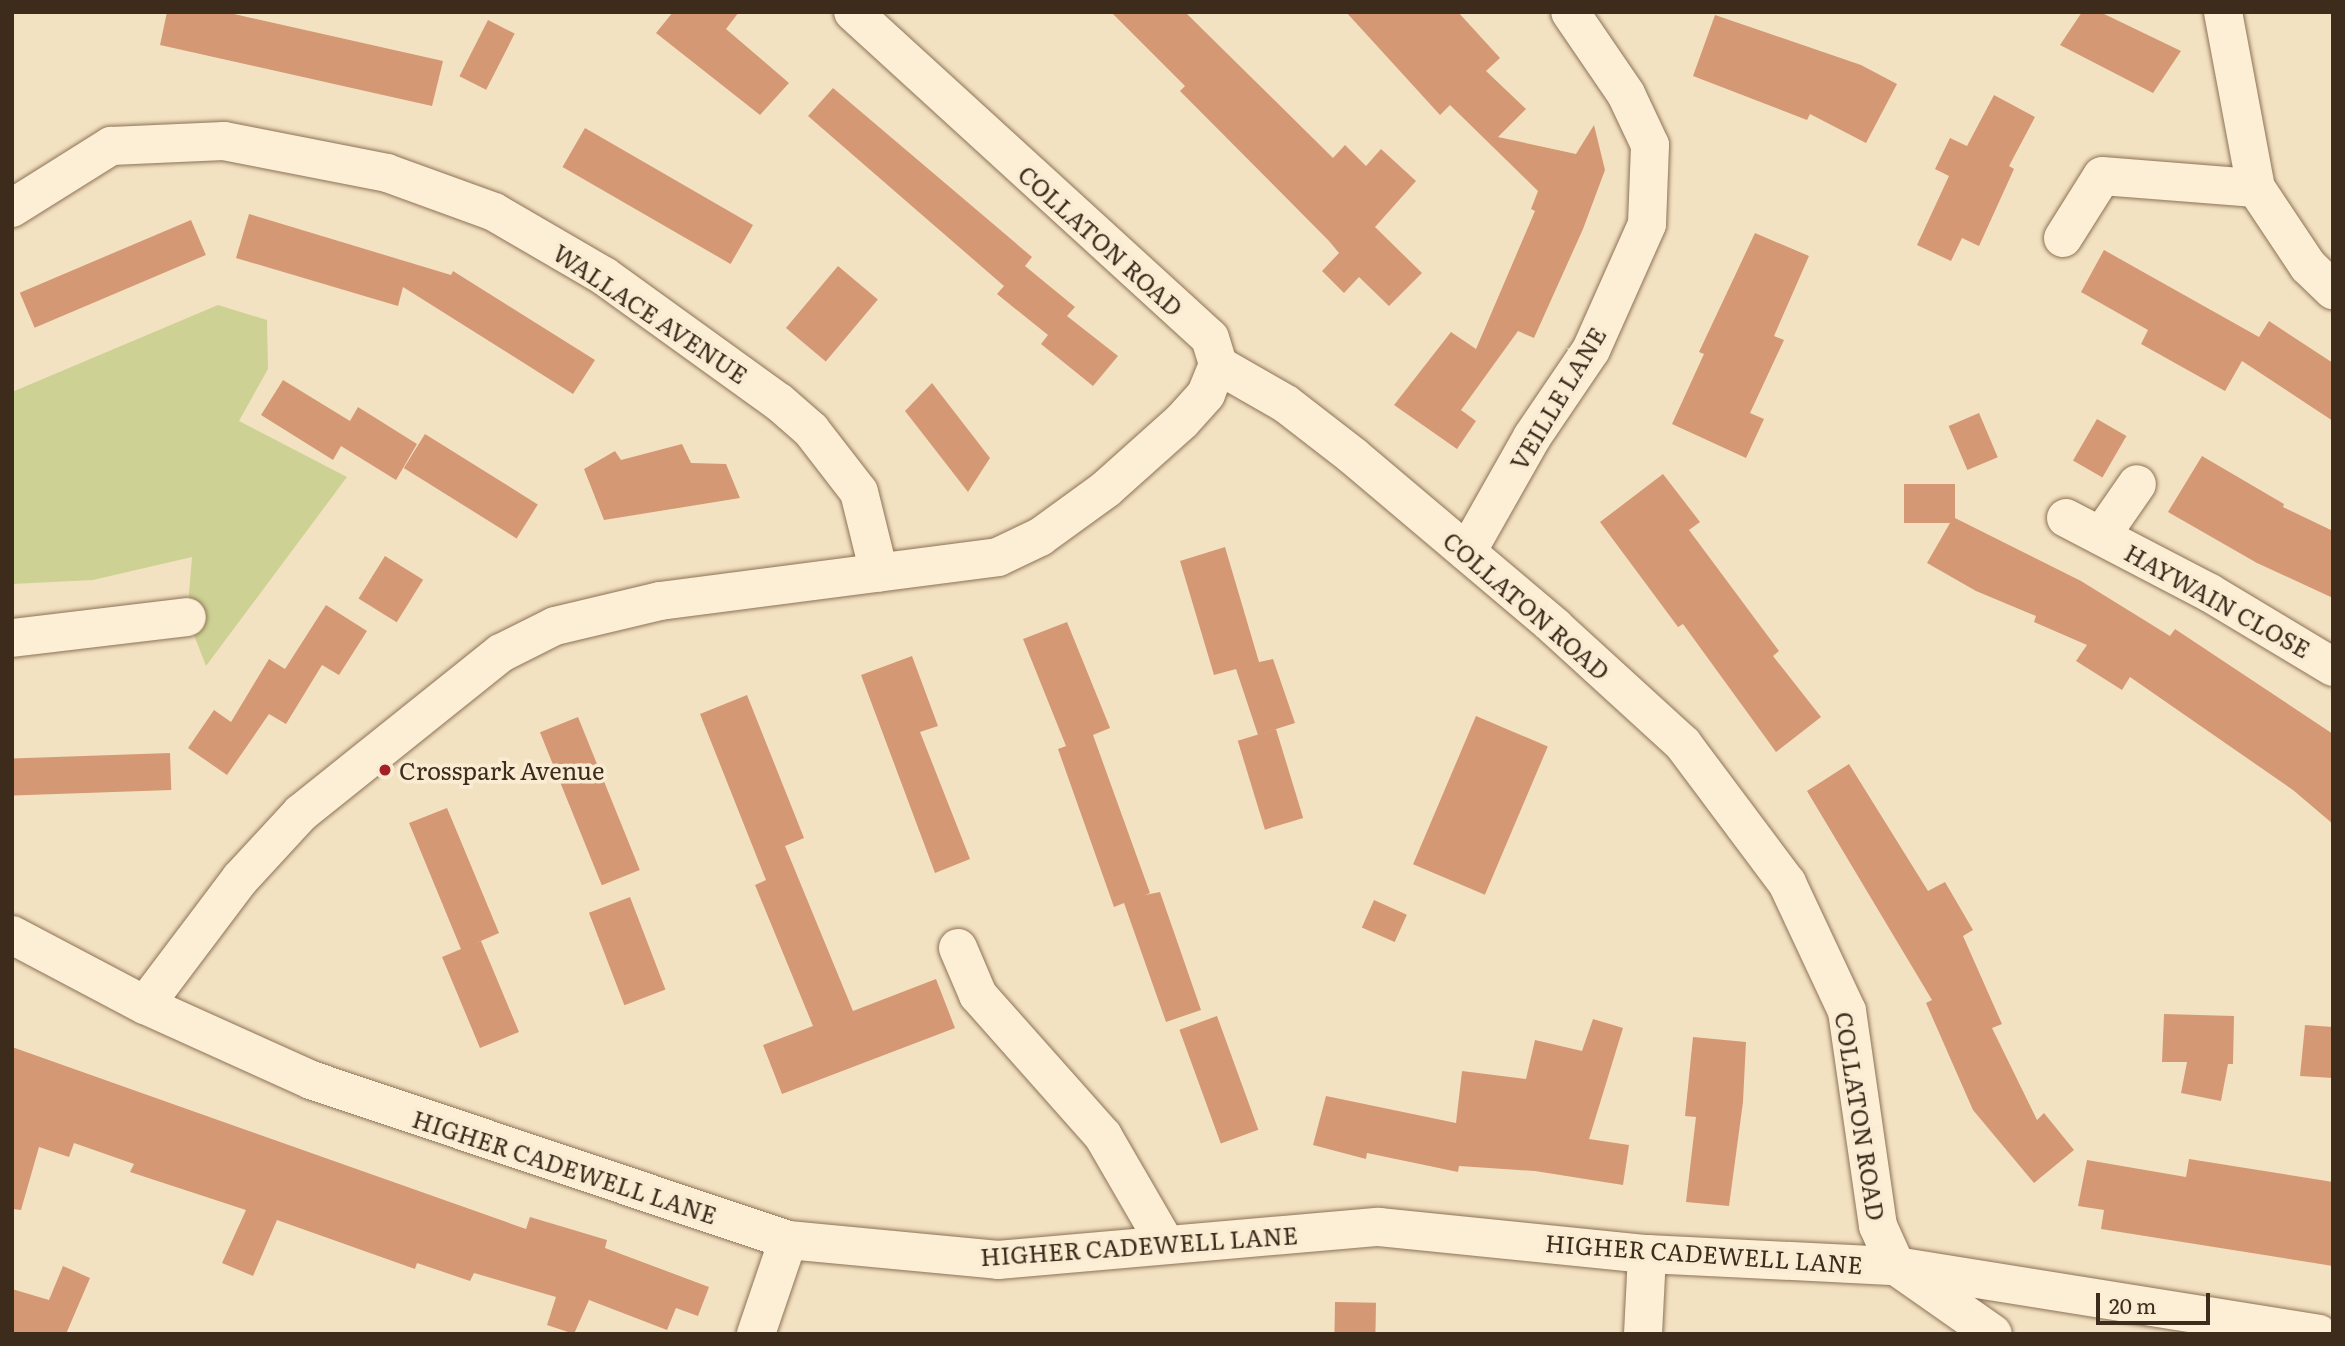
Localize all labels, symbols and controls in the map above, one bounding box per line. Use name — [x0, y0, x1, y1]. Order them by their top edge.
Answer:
street label: COLLATON ROAD — [1013, 159, 1189, 321]
street label: WALLACE AVENUE — [548, 237, 754, 389]
street label: VEILLE LANE — [1503, 321, 1611, 475]
street label: COLLATON ROAD — [1438, 525, 1616, 685]
street label: HAYWAIN CLOSE — [2120, 537, 2316, 663]
place label: Crosspark Avenue — [399, 756, 604, 784]
marker: Crosspark Avenue — [377, 762, 393, 778]
street label: COLLATON ROAD — [1830, 1010, 1892, 1222]
street label: HIGHER CADEWELL LANE — [409, 1103, 721, 1229]
street label: HIGHER CADEWELL LANE — [979, 1220, 1299, 1270]
street label: HIGHER CADEWELL LANE — [1544, 1228, 1864, 1278]
scale bar — [2100, 1280, 2214, 1324]
text: 20 m — [2109, 1289, 2156, 1320]

